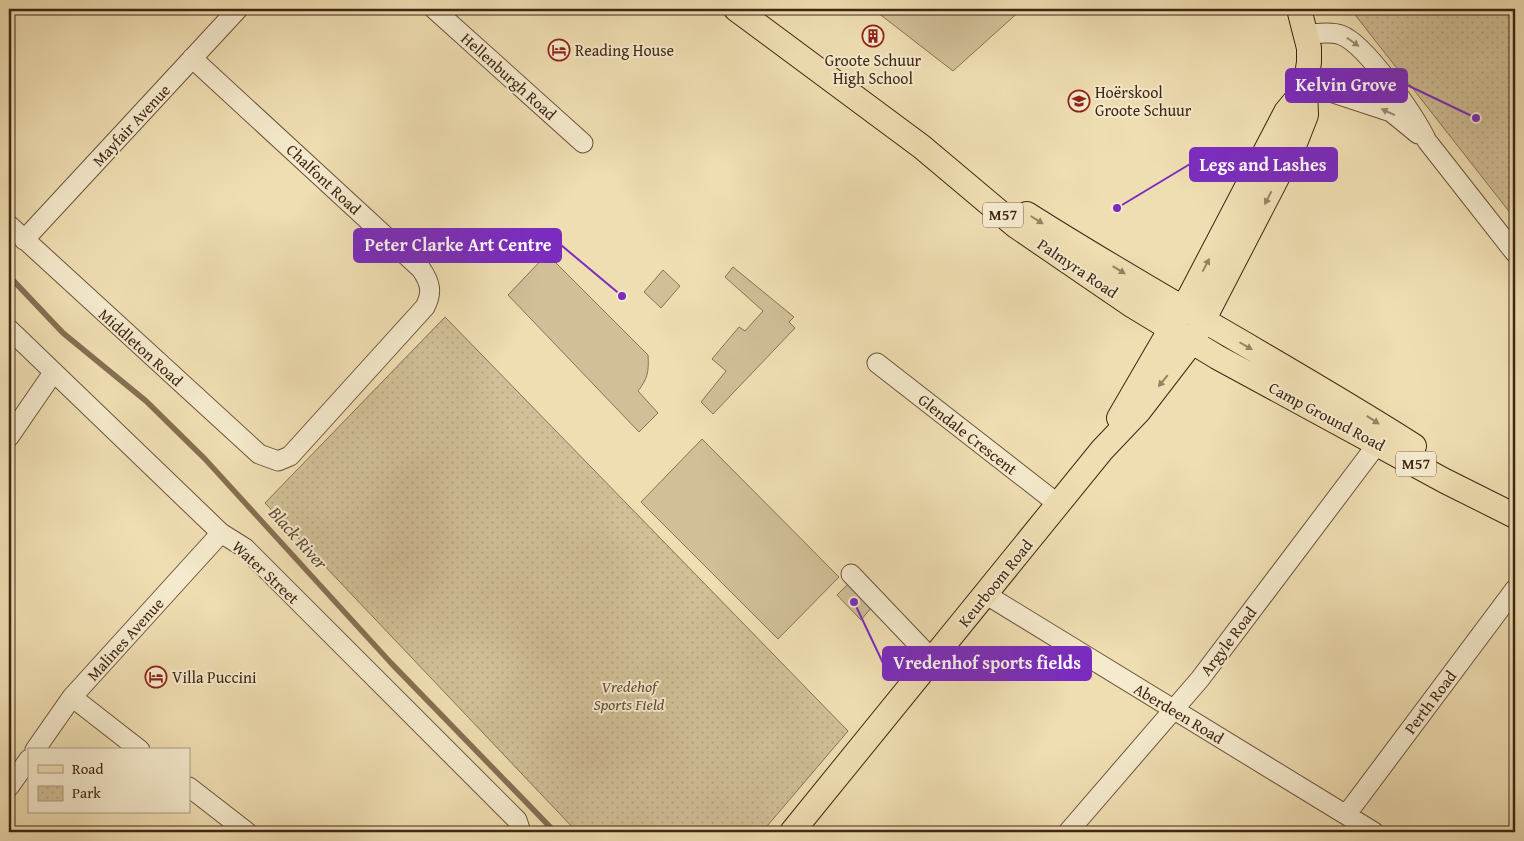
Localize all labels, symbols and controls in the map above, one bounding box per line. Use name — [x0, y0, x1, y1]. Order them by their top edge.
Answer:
building icon: Groote Schuur High School — [861, 24, 885, 48]
street label: Hellenburgh Road — [456, 27, 562, 126]
one-way arrow — [1346, 37, 1359, 47]
hotel icon: Reading House — [547, 38, 571, 62]
place label: Reading House — [575, 38, 674, 62]
place label: Groote Schuur High School — [825, 48, 922, 90]
callout: Kelvin Grove — [1286, 69, 1407, 102]
text: Kelvin Grove — [1296, 71, 1397, 98]
street label: Mayfair Avenue — [86, 78, 176, 172]
place label: Hoërskool Groote Schuur — [1095, 80, 1192, 122]
school or university icon: Hoërskool Groote Schuur — [1067, 89, 1091, 113]
one-way arrow — [1381, 108, 1395, 116]
street label: Chalfont Road — [281, 138, 367, 220]
callout: Legs and Lashes — [1190, 148, 1337, 181]
text: Legs and Lashes — [1199, 151, 1327, 178]
one-way arrow — [1264, 191, 1272, 206]
road number: M57 — [983, 202, 1023, 228]
one-way arrow — [1030, 216, 1044, 225]
callout: Peter Clarke Art Centre — [354, 229, 561, 262]
text: Peter Clarke Art Centre — [365, 231, 552, 258]
street label: Palmyra Road — [1033, 232, 1124, 304]
one-way arrow — [1202, 258, 1210, 272]
one-way arrow — [1112, 266, 1125, 275]
street label: Middleton Road — [93, 302, 189, 392]
one-way arrow — [1239, 342, 1254, 350]
one-way arrow — [1158, 374, 1169, 387]
street label: Camp Ground Road — [1265, 375, 1390, 457]
street label: Glendale Crescent — [913, 388, 1023, 481]
one-way arrow — [1366, 415, 1379, 424]
road number: M57 — [1396, 452, 1436, 476]
water label: Black River — [262, 499, 335, 576]
street label: Water Street — [227, 534, 305, 610]
street label: Keurboom Road — [952, 534, 1038, 632]
street label: Malines Avenue — [81, 592, 169, 686]
street label: Argyle Road — [1194, 601, 1262, 681]
callout: Vredenhof sports fields — [883, 647, 1091, 680]
text: Vredenhof sports fields — [893, 649, 1081, 676]
hotel icon: Villa Puccini — [144, 665, 168, 689]
place label: Villa Puccini — [172, 665, 257, 689]
street label: Perth Road — [1398, 665, 1462, 739]
park label: Vredehof Sports Field — [593, 674, 665, 716]
street label: Aberdeen Road — [1129, 677, 1229, 750]
legend — [28, 748, 190, 814]
text: Road — [72, 758, 103, 779]
text: Park — [72, 782, 101, 803]

